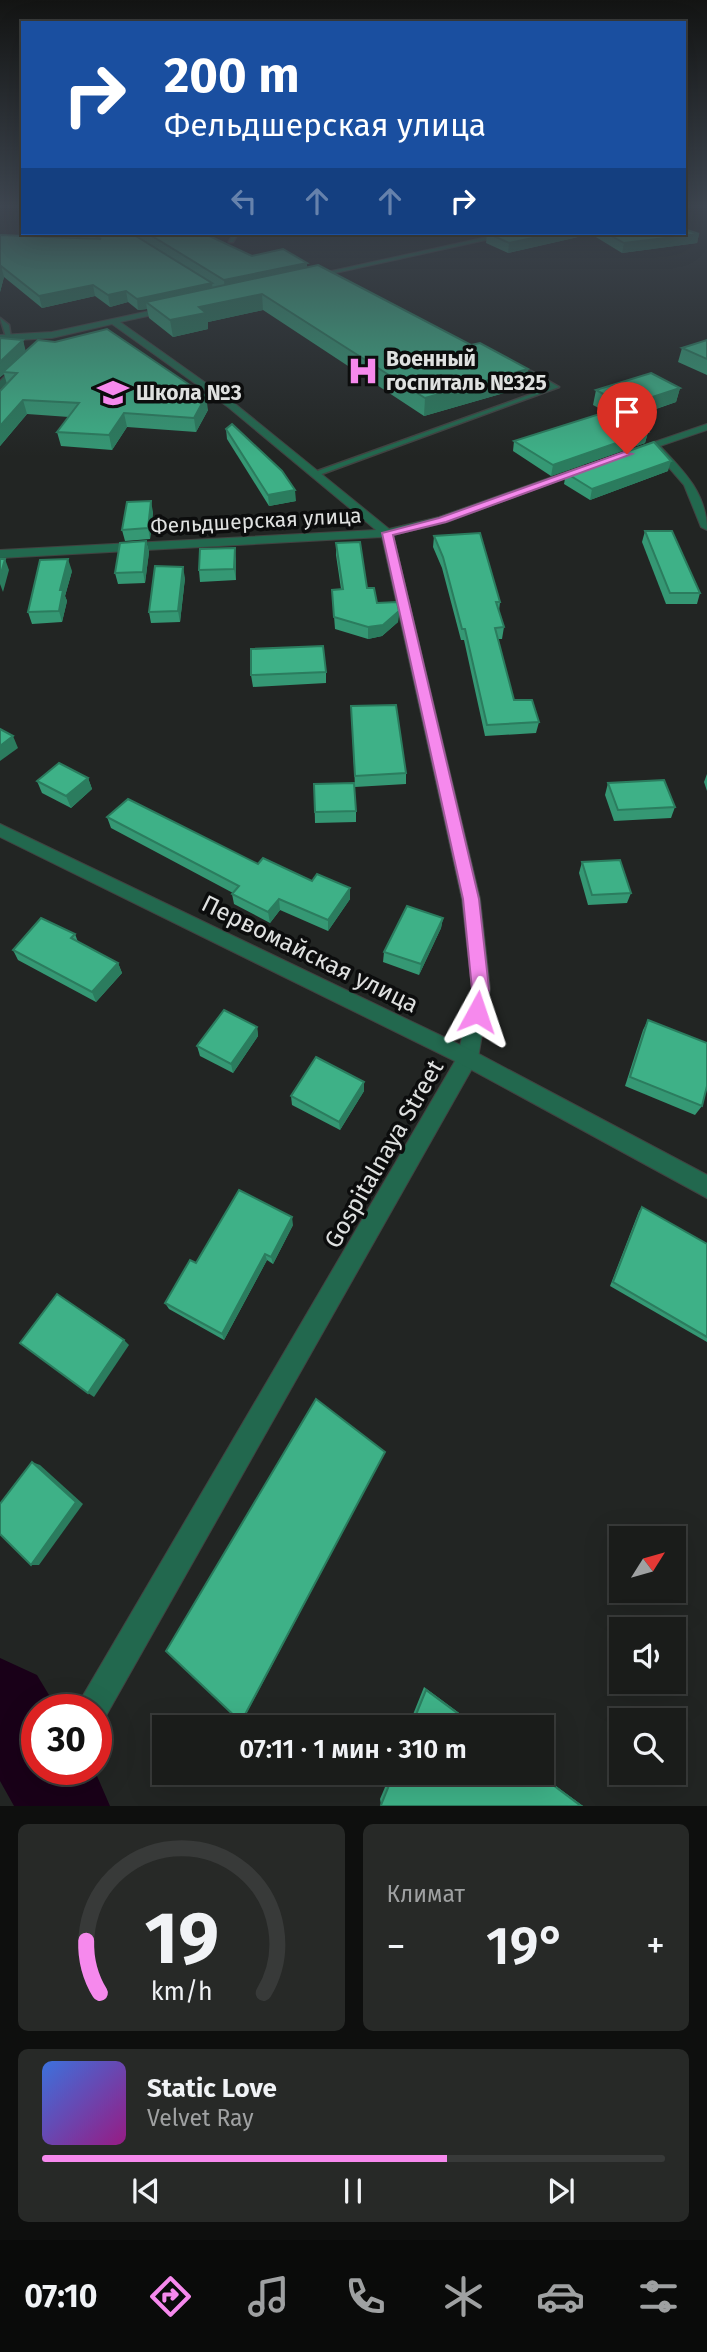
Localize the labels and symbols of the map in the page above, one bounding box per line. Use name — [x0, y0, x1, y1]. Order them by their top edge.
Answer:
place label: Военный госпиталь №325 — [386, 346, 547, 396]
hospital icon: Военный госпиталь №325 — [346, 354, 380, 388]
school or university icon: Школа №3 — [96, 376, 130, 410]
place label: Школа №3 — [136, 380, 242, 406]
pin — [597, 382, 657, 454]
street label: Фельдшерская улица — [150, 502, 362, 540]
street label: Первомайская улица — [197, 889, 423, 1019]
position arrow — [440, 975, 514, 1049]
street label: Gospitalnaya Street — [319, 1055, 449, 1253]
north arrow — [609, 1526, 686, 1603]
speed limit sign: 30 — [21, 1694, 112, 1785]

